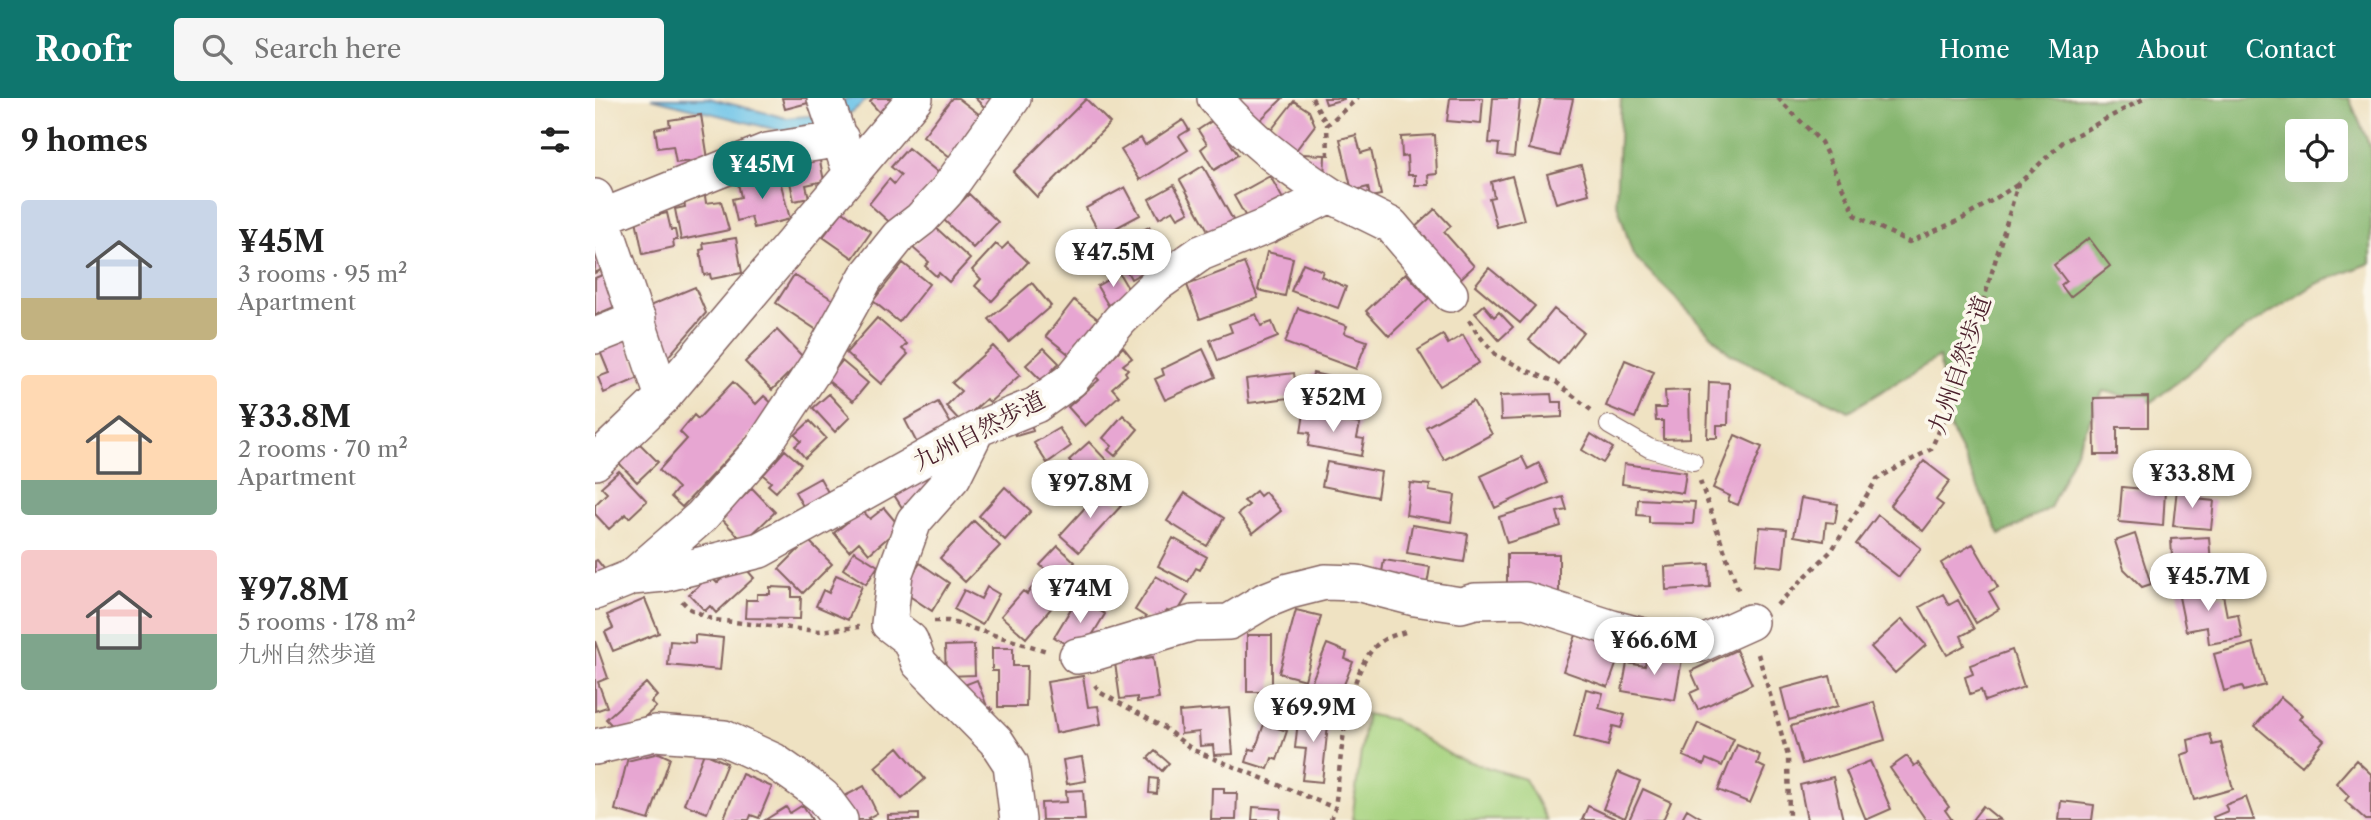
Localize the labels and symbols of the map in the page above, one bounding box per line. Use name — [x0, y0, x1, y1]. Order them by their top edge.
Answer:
pin: ¥45M — [721, 141, 803, 201]
pin: ¥47.5M — [1056, 230, 1170, 289]
street label: 九州自然歩道 — [1922, 292, 1997, 438]
pin: ¥52M — [1292, 374, 1374, 434]
street label: 九州自然歩道 — [908, 385, 1050, 476]
pin: ¥33.8M — [2135, 450, 2249, 510]
pin: ¥97.8M — [1033, 460, 1147, 520]
pin: ¥45.7M — [2151, 554, 2265, 613]
pin: ¥74M — [1039, 566, 1121, 625]
pin: ¥66.6M — [1597, 618, 1711, 677]
pin: ¥69.9M — [1256, 684, 1370, 744]

